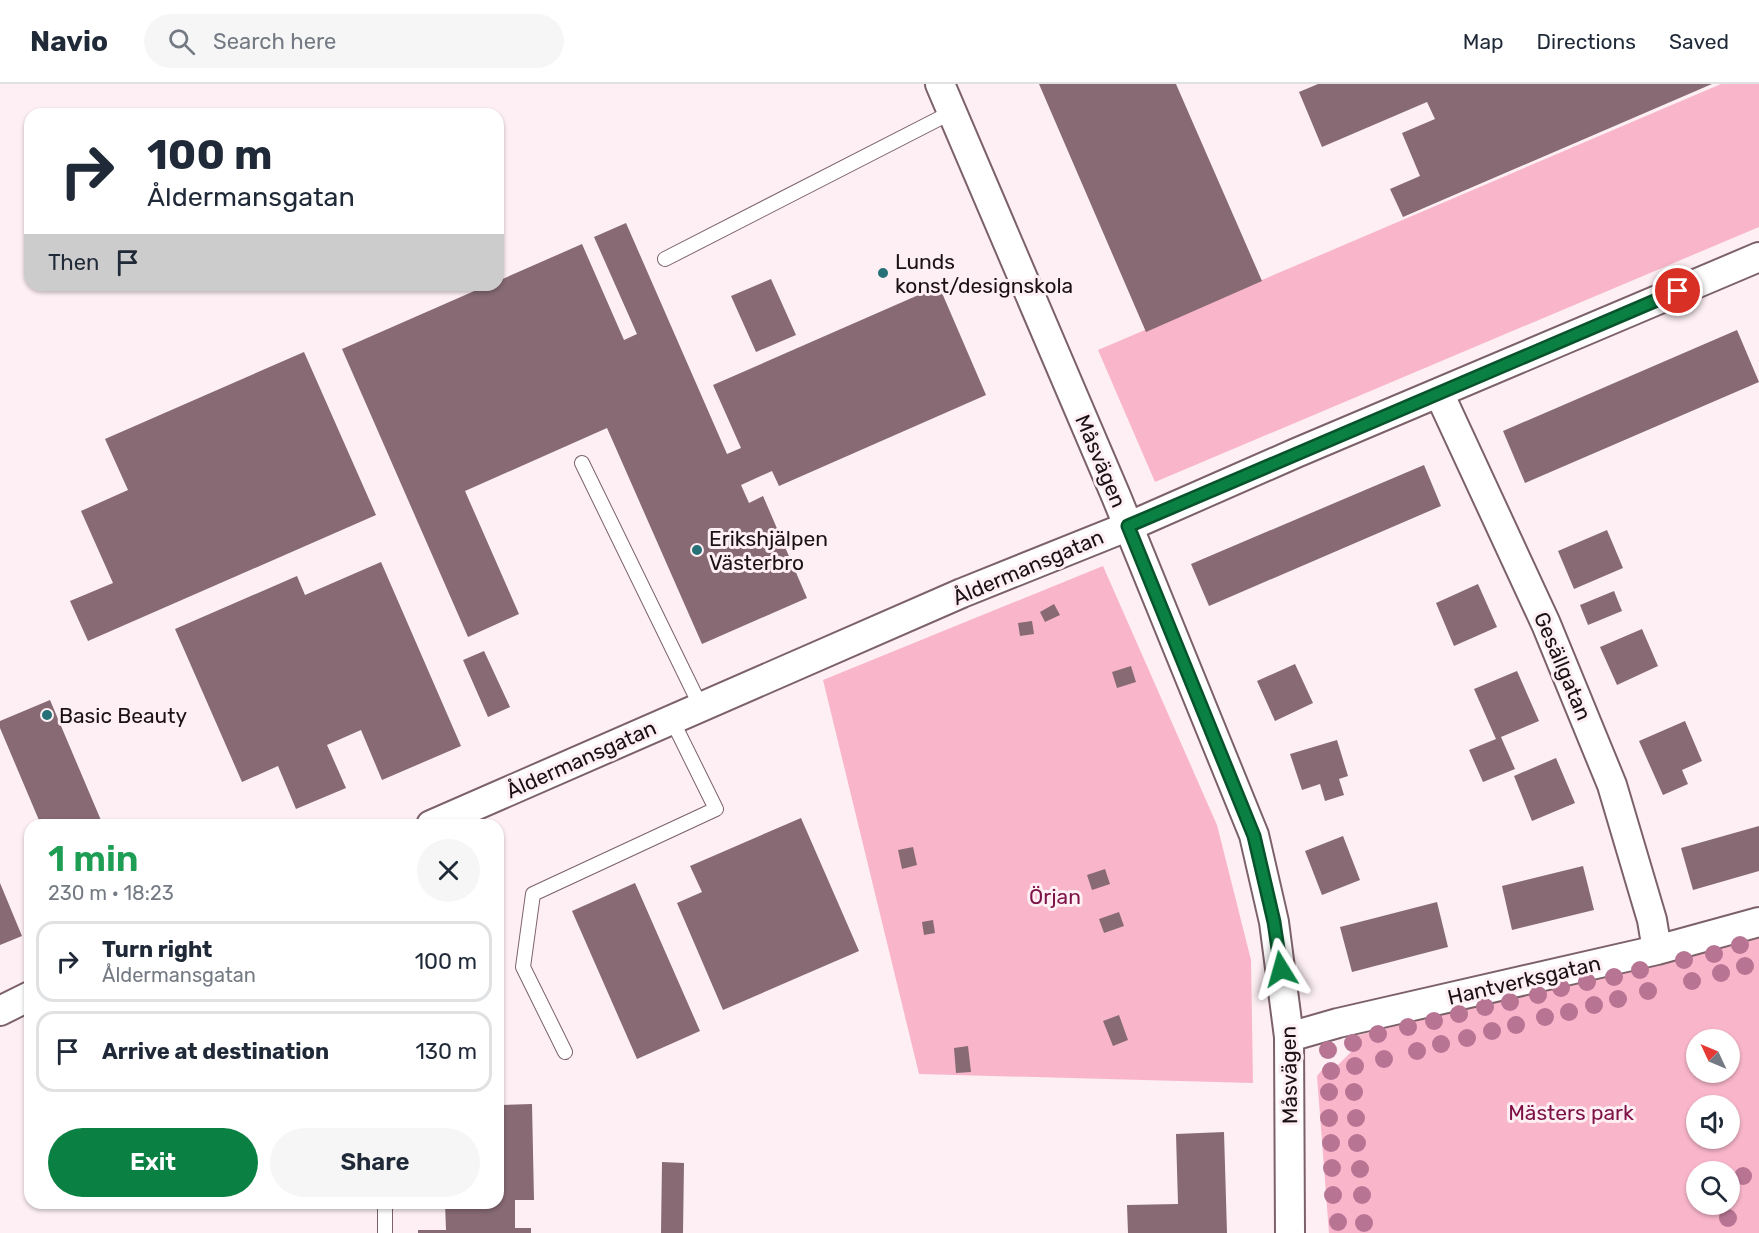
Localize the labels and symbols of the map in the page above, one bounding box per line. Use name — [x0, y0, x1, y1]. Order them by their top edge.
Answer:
place label: Lunds konst/designskola — [895, 249, 1073, 298]
pin — [1652, 265, 1703, 316]
marker: Lunds konst/designskola — [876, 266, 890, 280]
street label: Måsvägen — [1070, 411, 1132, 511]
street label: Åldermansgatan — [949, 524, 1107, 610]
place label: Erikshjälpen Västerbro — [709, 526, 828, 575]
marker: Erikshjälpen Västerbro — [690, 543, 704, 557]
street label: Gesällgatan — [1529, 608, 1597, 724]
place label: Basic Beauty — [59, 703, 187, 728]
marker: Basic Beauty — [40, 708, 54, 722]
street label: Åldermansgatan — [502, 715, 660, 803]
park label: Örjan — [1029, 884, 1081, 909]
position arrow — [1249, 937, 1313, 1001]
street label: Hantverksgatan — [1445, 950, 1603, 1010]
street label: Måsvägen — [1276, 1026, 1302, 1124]
north arrow — [1686, 1029, 1740, 1083]
park label: Mästers park — [1508, 1100, 1634, 1125]

